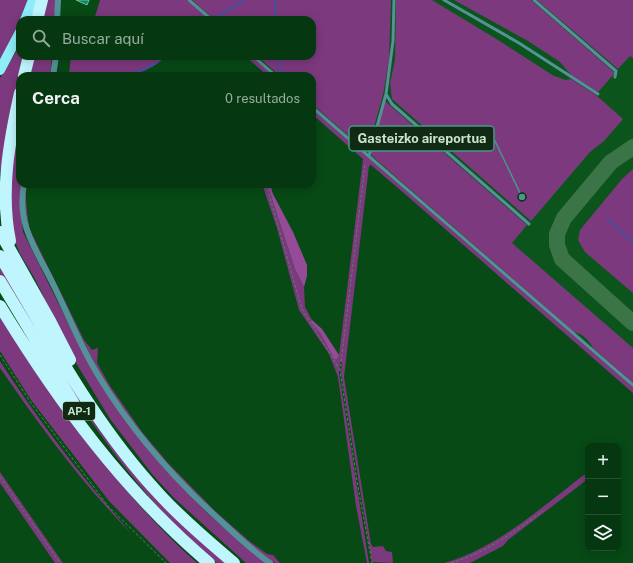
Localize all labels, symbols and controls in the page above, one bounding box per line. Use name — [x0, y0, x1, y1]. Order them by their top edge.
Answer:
search box — [16, 16, 316, 60]
icon: search — [30, 27, 52, 49]
text: Buscar aquí — [62, 30, 144, 47]
text: Cerca — [32, 88, 80, 108]
text: 0 resultados — [225, 91, 300, 106]
callout: Gasteizko aireportua — [349, 126, 494, 151]
text: Gasteizko aireportua — [358, 131, 486, 146]
road number: AP-1 — [63, 402, 95, 420]
map controls — [585, 443, 621, 551]
button: + — [585, 443, 621, 479]
button: − — [585, 479, 621, 515]
button: layers — [585, 515, 621, 551]

